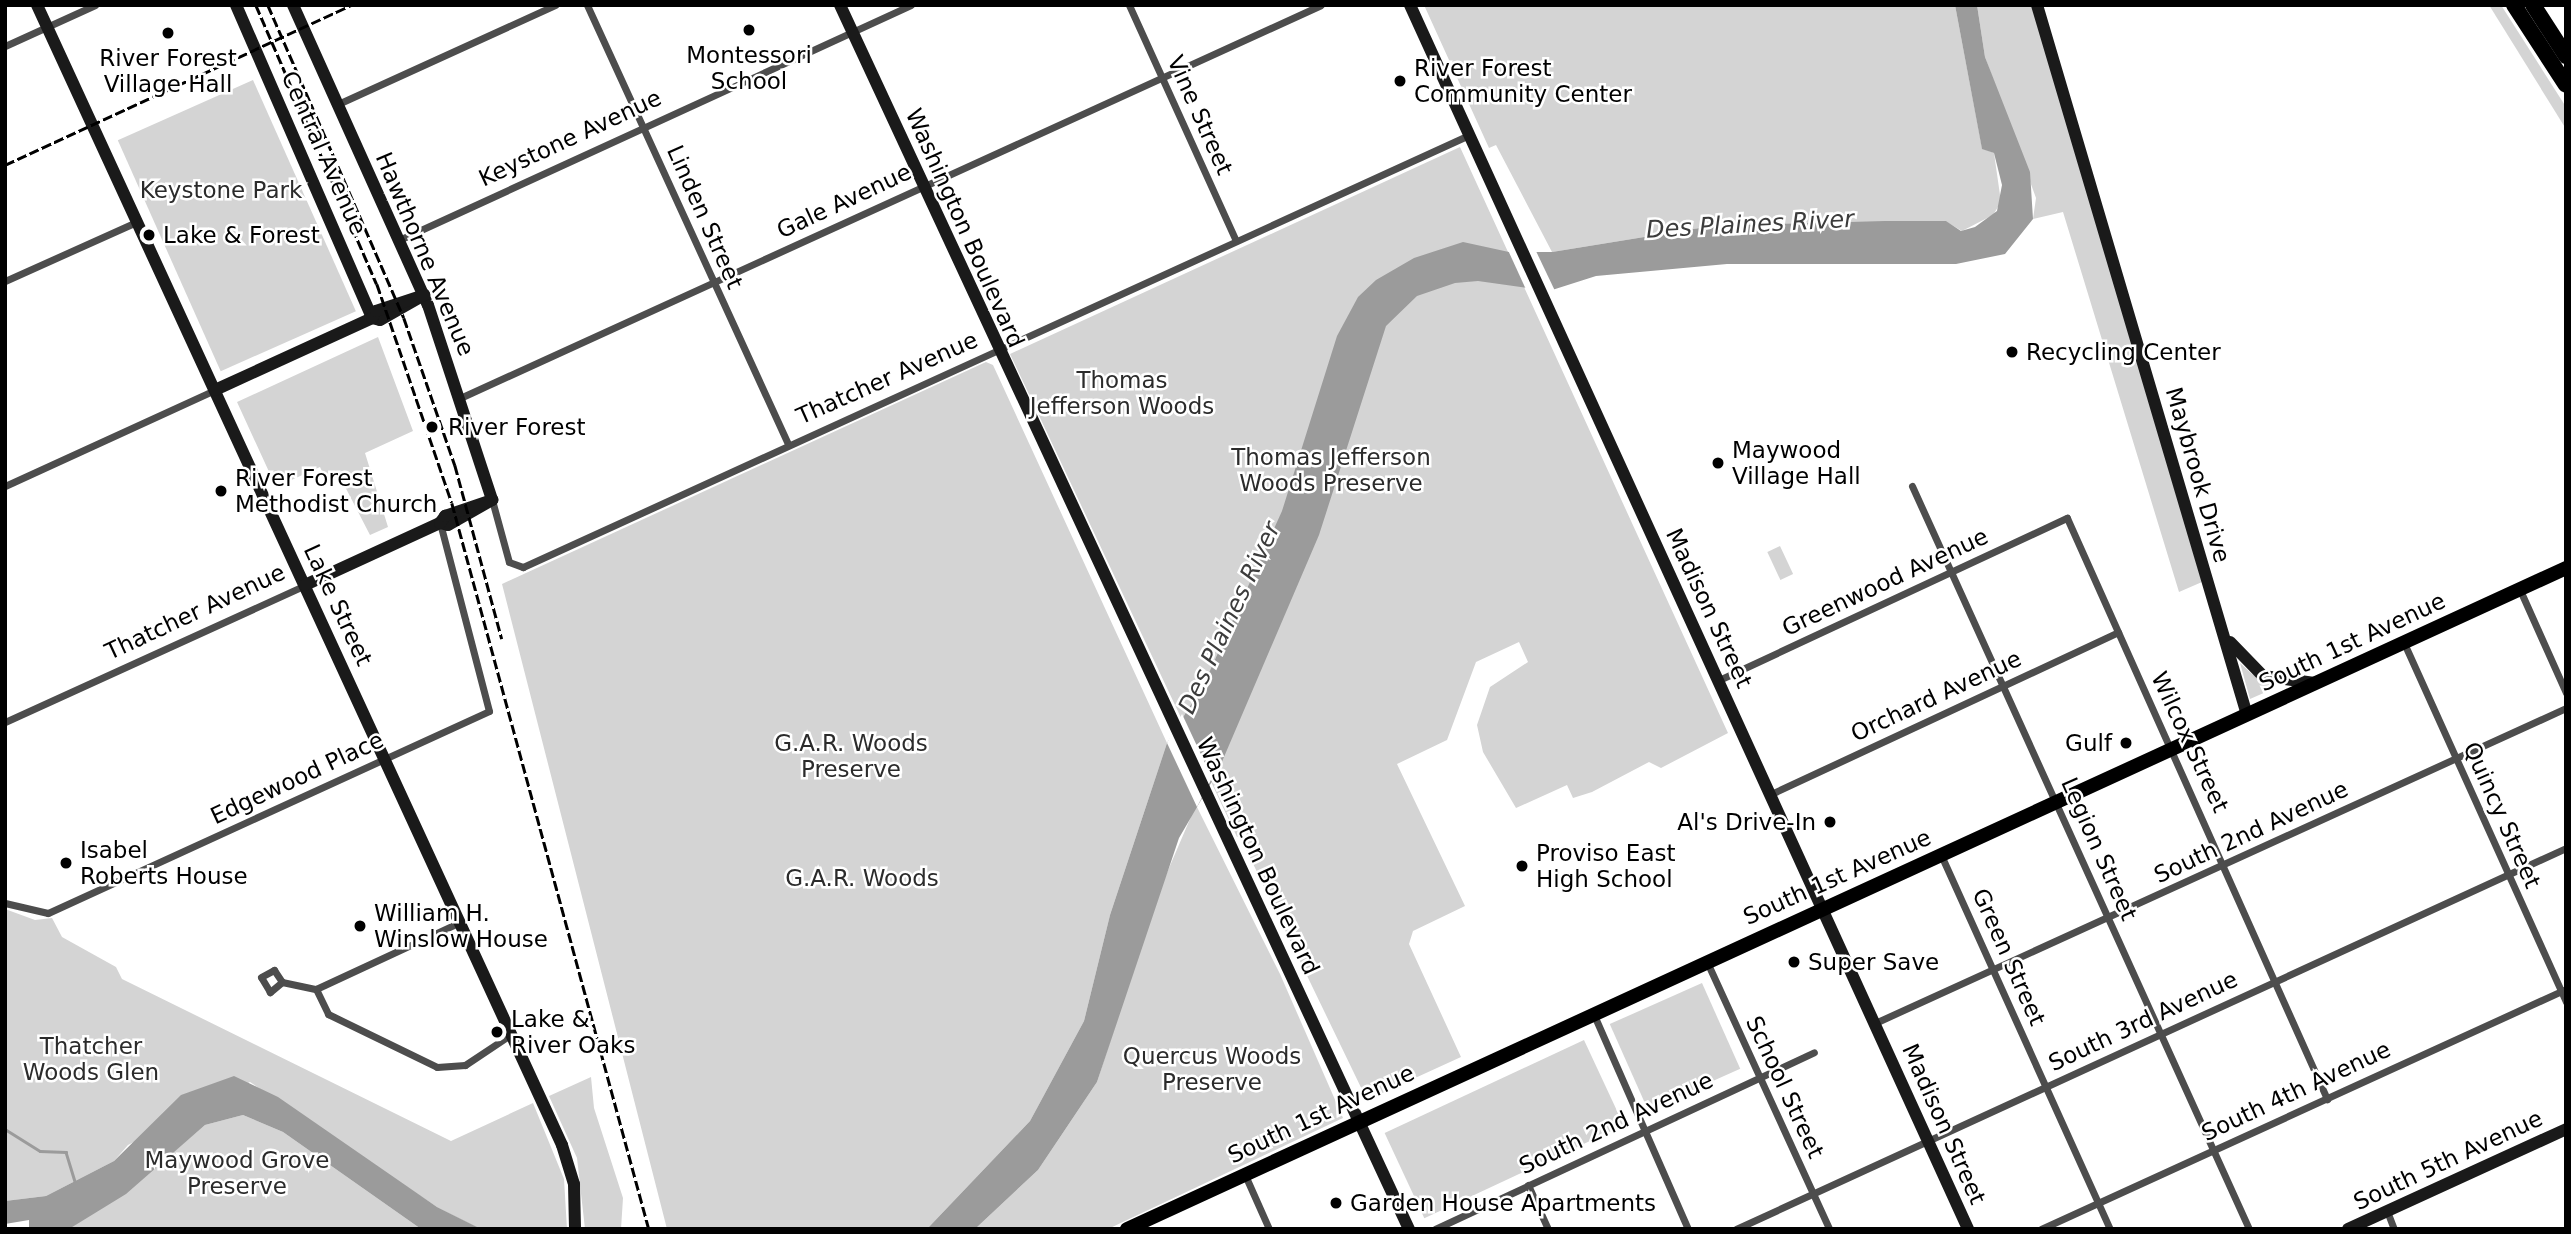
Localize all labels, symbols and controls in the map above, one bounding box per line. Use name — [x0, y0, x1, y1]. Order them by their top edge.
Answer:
marker: Montessori School — [741, 22, 757, 38]
marker: River Forest Village Hall — [160, 25, 176, 41]
place label: Montessori School — [686, 41, 812, 95]
place label: River Forest Village Hall — [99, 44, 237, 98]
street label: Vine Street — [1161, 51, 1239, 179]
place label: River Forest Community Center — [1414, 54, 1632, 108]
street label: Central Avenue — [275, 67, 373, 239]
marker: River Forest Community Center — [1392, 73, 1408, 89]
street label: Keystone Avenue — [474, 84, 666, 192]
street label: Washington Boulevard — [900, 104, 1030, 352]
street label: Linden Street — [661, 141, 749, 293]
street label: Hawthorne Avenue — [370, 148, 480, 360]
street label: Gale Avenue — [772, 158, 916, 244]
park label: Keystone Park — [140, 176, 302, 204]
water label: Des Plaines River — [1645, 205, 1855, 245]
place label: Lake & Forest — [163, 221, 320, 249]
marker: Lake & Forest — [141, 227, 157, 243]
street label: Thatcher Avenue — [792, 326, 982, 430]
place label: Recycling Center — [2026, 338, 2221, 366]
marker: Recycling Center — [2004, 344, 2020, 360]
park label: Thomas Jefferson Woods — [1030, 366, 1214, 420]
street label: Maybrook Drive — [2160, 384, 2236, 566]
place label: River Forest — [448, 413, 585, 441]
marker: River Forest — [422, 417, 442, 437]
place label: Maywood Village Hall — [1732, 436, 1861, 490]
park label: Thomas Jefferson Woods Preserve — [1231, 443, 1431, 497]
marker: Maywood Village Hall — [1710, 455, 1726, 471]
place label: River Forest Methodist Church — [235, 464, 437, 518]
marker: River Forest Methodist Church — [213, 483, 229, 499]
water label: Des Plaines River — [1173, 518, 1287, 718]
street label: Greenwood Avenue — [1778, 522, 1992, 642]
street label: Madison Street — [1660, 524, 1758, 692]
street label: Lake Street — [298, 540, 378, 670]
street label: Thatcher Avenue — [101, 558, 289, 666]
street label: South 1st Avenue — [2254, 587, 2450, 697]
street label: Orchard Avenue — [1846, 644, 2026, 748]
street label: Wilcox Street — [2145, 667, 2235, 817]
street label: Edgewood Place — [206, 726, 388, 830]
park label: G.A.R. Woods Preserve — [774, 729, 928, 783]
place label: Gulf — [2065, 729, 2112, 757]
street label: Washington Boulevard — [1191, 733, 1325, 979]
marker: Gulf — [2118, 735, 2134, 751]
street label: Quincy Street — [2457, 738, 2547, 892]
street label: Legion Street — [2055, 773, 2143, 925]
street label: South 2nd Avenue — [2150, 775, 2352, 889]
place label: Al's Drive-In — [1677, 808, 1816, 836]
marker: Al's Drive-In — [1822, 814, 1838, 830]
street label: South 1st Avenue — [1739, 823, 1935, 931]
place label: Isabel Roberts House — [80, 836, 248, 890]
place label: Proviso East High School — [1536, 839, 1675, 893]
marker: Isabel Roberts House — [58, 855, 74, 871]
marker: Proviso East High School — [1514, 858, 1530, 874]
park label: G.A.R. Woods — [785, 864, 939, 892]
street label: Green Street — [1967, 884, 2051, 1030]
place label: William H. Winslow House — [374, 899, 548, 953]
marker: William H. Winslow House — [352, 918, 368, 934]
place label: Super Save — [1808, 948, 1939, 976]
marker: Super Save — [1786, 954, 1802, 970]
street label: South 3rd Avenue — [2044, 965, 2242, 1077]
place label: Lake & River Oaks — [511, 1005, 635, 1059]
street label: School Street — [1740, 1012, 1830, 1162]
marker: Lake & River Oaks — [489, 1024, 505, 1040]
park label: Thatcher Woods Glen — [23, 1032, 159, 1086]
street label: South 4th Avenue — [2197, 1035, 2395, 1147]
street label: Madison Street — [1896, 1039, 1992, 1209]
park label: Quercus Woods Preserve — [1123, 1042, 1301, 1096]
street label: South 1st Avenue — [1223, 1059, 1419, 1169]
street label: South 2nd Avenue — [1515, 1066, 1717, 1180]
street label: South 5th Avenue — [2349, 1104, 2547, 1216]
park label: Maywood Grove Preserve — [144, 1146, 330, 1200]
place label: Garden House Apartments — [1350, 1189, 1656, 1217]
marker: Garden House Apartments — [1328, 1195, 1344, 1211]

